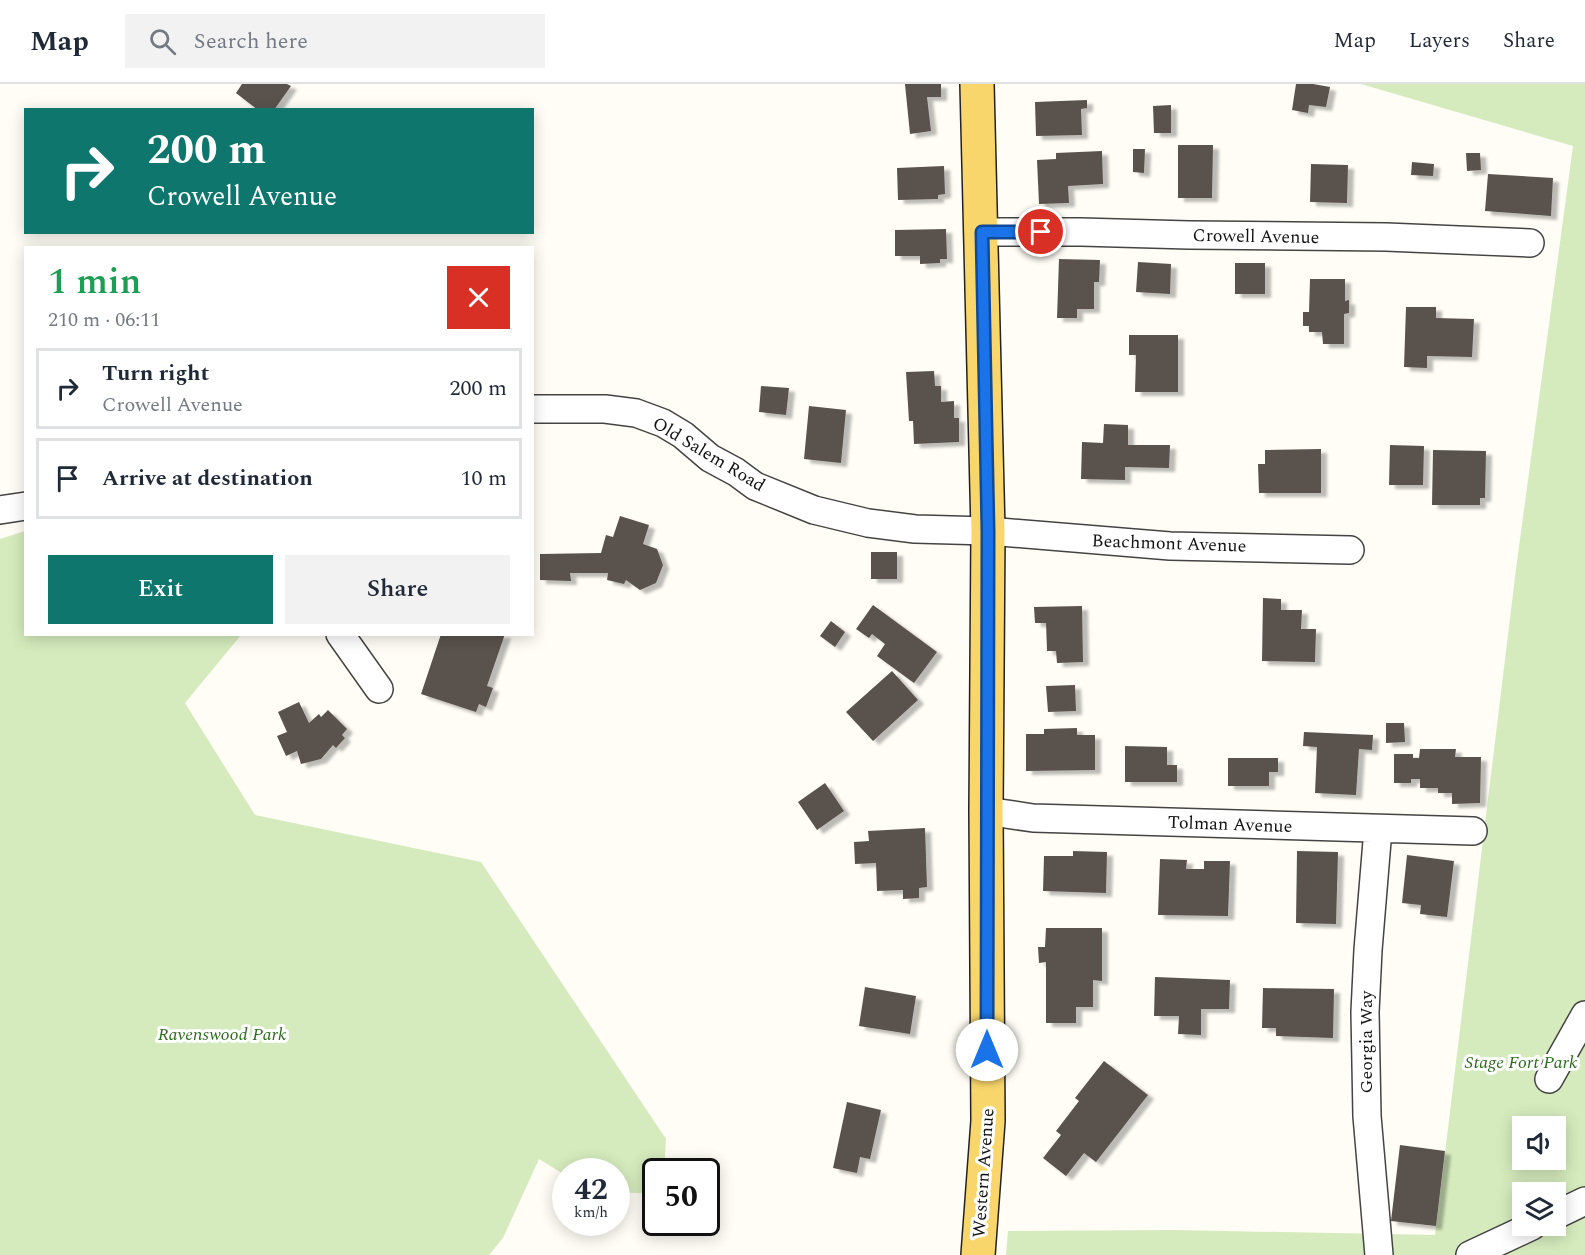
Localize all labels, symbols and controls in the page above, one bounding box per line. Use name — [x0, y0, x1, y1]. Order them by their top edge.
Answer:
search box — [125, 14, 545, 68]
text: Map — [30, 20, 89, 63]
icon: search — [146, 25, 179, 58]
text: Search here — [194, 25, 308, 58]
text: Map — [1334, 25, 1376, 57]
text: Layers — [1409, 25, 1470, 57]
text: Share — [1503, 25, 1555, 57]
text: 200 m — [147, 119, 266, 182]
icon: right — [48, 132, 126, 210]
text: Crowell Avenue — [147, 176, 337, 218]
pin — [1015, 206, 1066, 257]
icon: arrive — [1024, 215, 1057, 248]
street label: Crowell Avenue — [1192, 222, 1320, 251]
text: 1 min — [48, 255, 141, 310]
button: close — [447, 266, 510, 329]
text: 210 m · 06:11 — [48, 305, 160, 335]
text: Turn right — [102, 357, 209, 390]
icon: right — [51, 372, 84, 405]
text: 200 m — [450, 372, 507, 405]
text: Crowell Avenue — [102, 390, 243, 420]
street label: Old Salem Road — [647, 410, 770, 499]
icon: arrive — [51, 462, 84, 495]
text: Arrive at destination — [102, 462, 313, 495]
text: 10 m — [461, 462, 507, 495]
street label: Beachmont Avenue — [1091, 527, 1247, 560]
button: Exit — [48, 555, 273, 624]
button: Share — [285, 555, 510, 624]
street label: Tolman Avenue — [1167, 809, 1293, 840]
street label: Georgia Way — [1353, 989, 1380, 1093]
position arrow — [955, 1018, 1019, 1082]
park label: Ravenswood Park — [158, 1021, 287, 1048]
park label: Stage Fort Park — [1465, 1049, 1578, 1076]
street label: Western Avenue — [965, 1107, 1002, 1239]
map controls — [1512, 1116, 1566, 1236]
button: sound — [1512, 1116, 1566, 1170]
speed limit sign: 50 — [642, 1158, 720, 1236]
text: 42 — [574, 1167, 608, 1213]
button: layers — [1512, 1182, 1566, 1236]
text: km/h — [574, 1201, 608, 1224]

